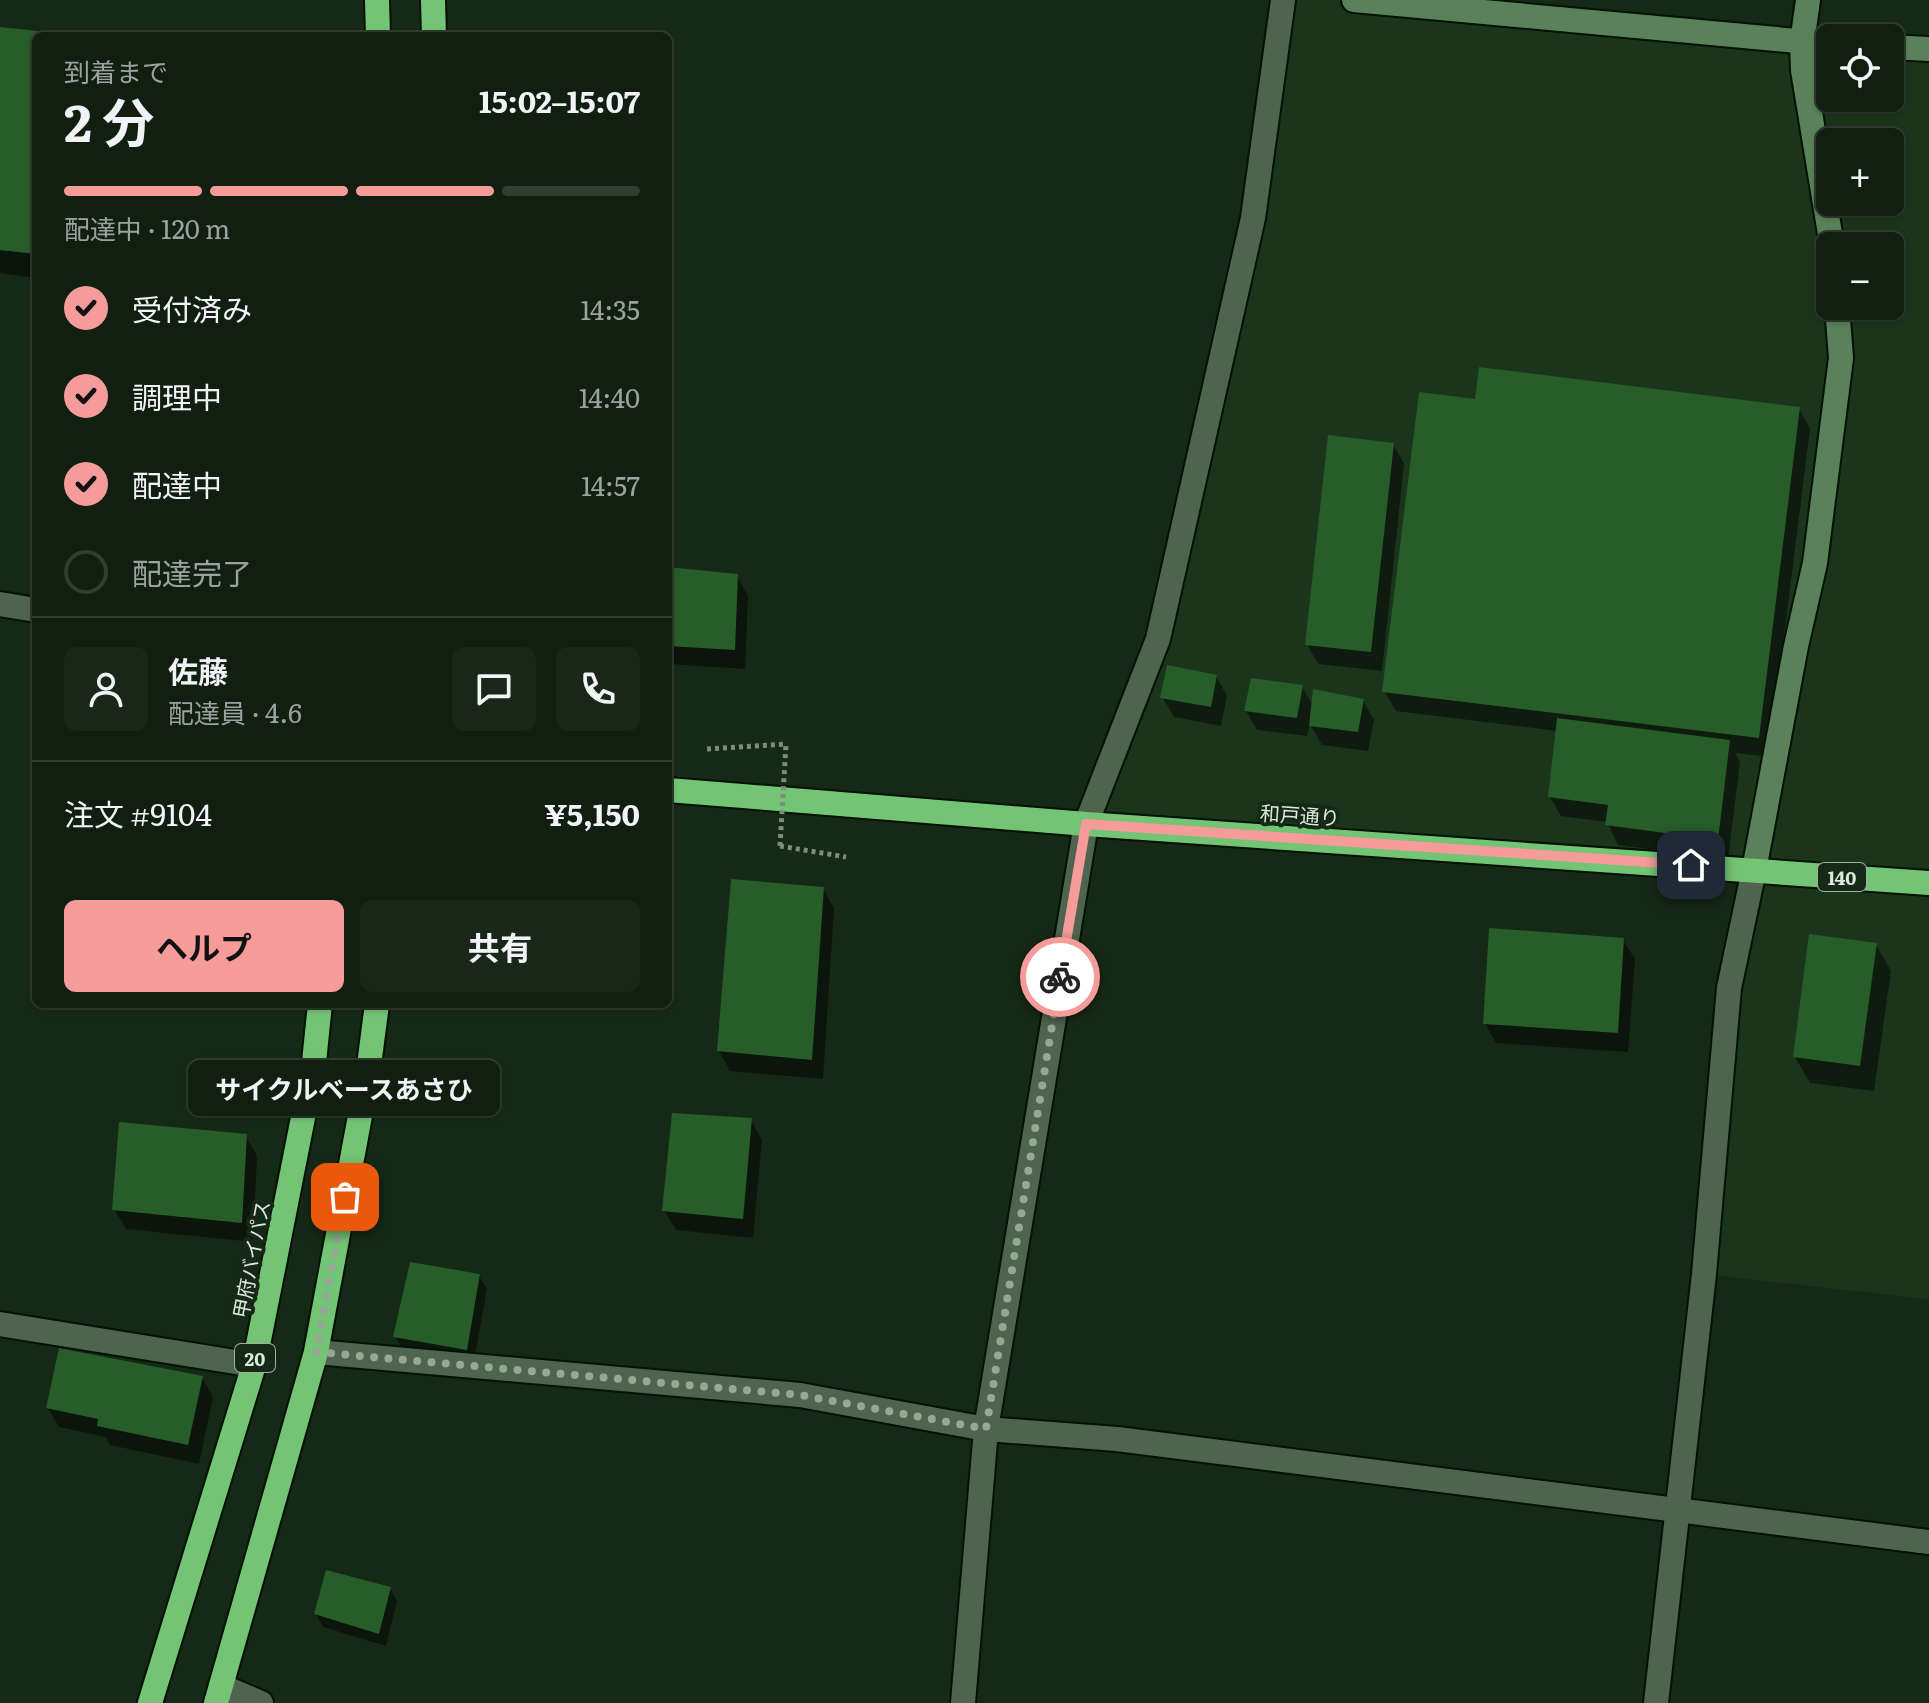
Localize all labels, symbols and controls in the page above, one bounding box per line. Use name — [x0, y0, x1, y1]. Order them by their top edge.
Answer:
map controls — [1816, 24, 1904, 320]
button: locate — [1816, 24, 1904, 112]
text: 到着まで — [64, 51, 168, 90]
text: 15:02–15:07 — [479, 78, 640, 122]
text: 2 分 — [64, 81, 154, 158]
button: + — [1816, 128, 1904, 216]
text: 配達中 · 120 m — [64, 208, 230, 247]
button: − — [1816, 232, 1904, 320]
icon: check — [64, 286, 108, 330]
text: 受付済み — [132, 286, 252, 330]
text: 14:35 — [581, 289, 640, 328]
icon: check — [64, 374, 108, 418]
text: 調理中 — [132, 374, 222, 418]
text: 14:40 — [579, 377, 640, 416]
icon: check — [64, 462, 108, 506]
text: 配達中 — [132, 462, 222, 506]
text: 14:57 — [581, 465, 640, 504]
text: 配達完了 — [132, 550, 252, 594]
button: person — [64, 647, 148, 731]
button: chat — [452, 647, 536, 731]
button: phone — [556, 647, 640, 731]
text: 佐藤 — [168, 648, 228, 692]
text: 配達員 · 4.6 — [168, 692, 302, 731]
text: 注文 #9104 — [64, 791, 212, 835]
text: ¥5,150 — [544, 791, 640, 835]
street label: 和戸通り — [1259, 796, 1341, 832]
pin — [1657, 831, 1725, 899]
icon: home — [1669, 843, 1713, 887]
road number: 140 — [1818, 863, 1866, 891]
button: ヘルプ — [64, 900, 344, 992]
button: 共有 — [360, 900, 640, 992]
courier — [1020, 937, 1100, 1017]
icon: bike — [1038, 955, 1082, 999]
callout: サイクルベースあさひ — [189, 1061, 501, 1117]
text: サイクルベースあさひ — [215, 1068, 473, 1107]
pin — [311, 1163, 379, 1231]
icon: bag — [323, 1175, 367, 1219]
street label: 甲府バイパス — [224, 1197, 276, 1321]
road number: 20 — [235, 1344, 275, 1372]

